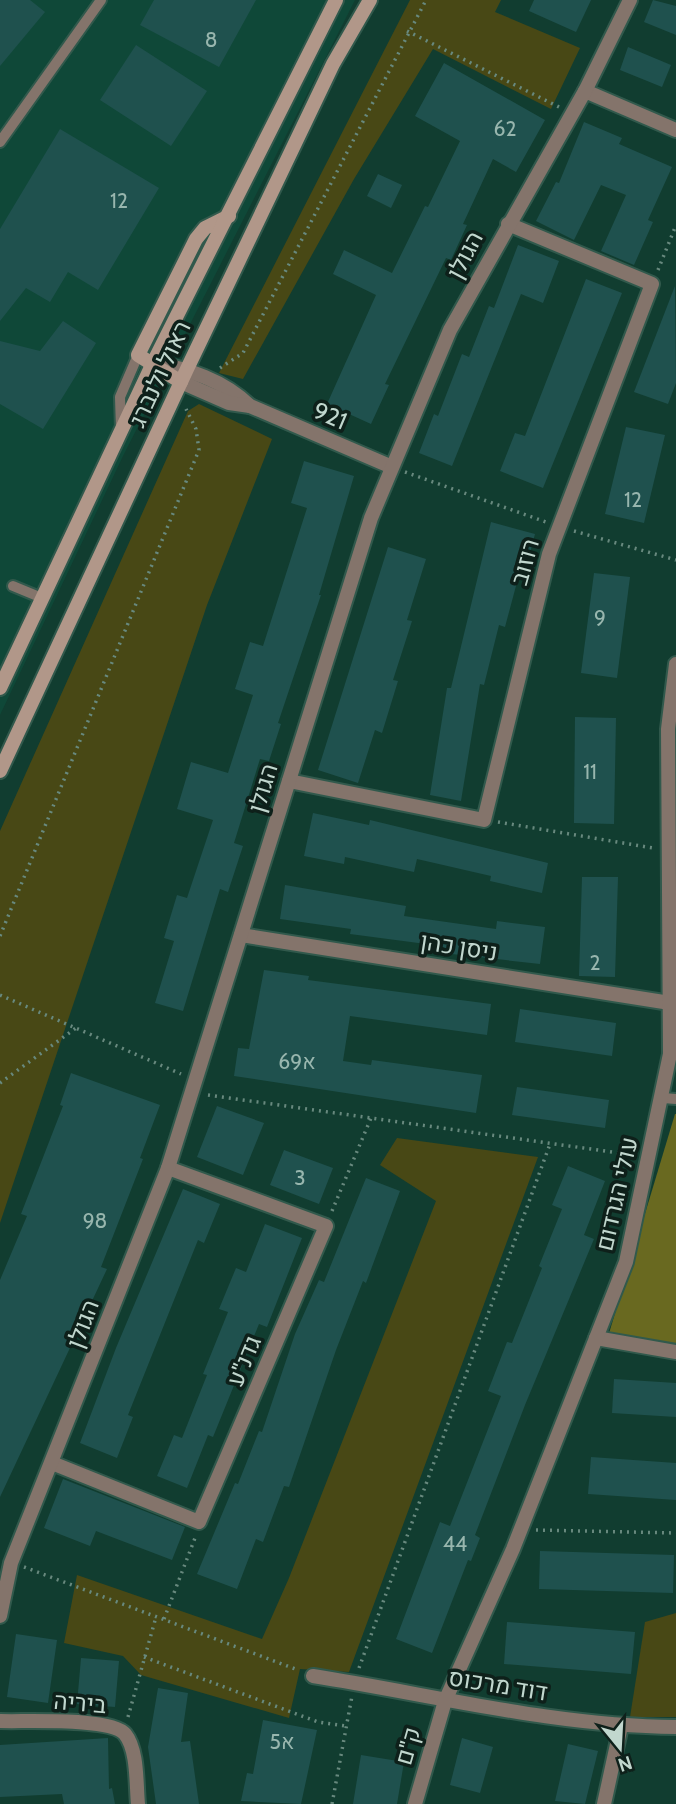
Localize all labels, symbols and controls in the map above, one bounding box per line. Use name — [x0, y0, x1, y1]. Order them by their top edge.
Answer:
house number: 8 — [205, 27, 217, 52]
house number: 62 — [494, 116, 516, 141]
house number: 12 — [110, 188, 128, 213]
street label: הגולן — [440, 226, 489, 284]
street label: ראול ולנברג — [122, 316, 197, 431]
street label: 921 — [309, 396, 352, 436]
house number: 12 — [624, 487, 642, 512]
street label: רוזוב — [504, 535, 545, 588]
house number: 9 — [594, 605, 606, 630]
house number: 11 — [583, 759, 597, 784]
street label: הגולן — [241, 760, 284, 816]
street label: ניסן כהן — [419, 926, 500, 967]
house number: 2 — [589, 950, 601, 975]
house number: 69א — [278, 1049, 316, 1074]
street label: עולי הגרדום — [589, 1134, 644, 1254]
house number: 3 — [294, 1165, 306, 1190]
house number: 98 — [83, 1208, 107, 1233]
street label: הגולן — [60, 1295, 105, 1352]
street label: גדנ"ע — [220, 1331, 267, 1390]
house number: 44 — [443, 1531, 467, 1556]
street label: דוד מרכוס — [447, 1662, 550, 1707]
street label: ביריה — [52, 1686, 108, 1719]
north arrow — [585, 1713, 655, 1783]
street label: ק"ם — [388, 1724, 427, 1768]
house number: 5א — [270, 1729, 294, 1754]
text: N — [615, 1751, 635, 1777]

